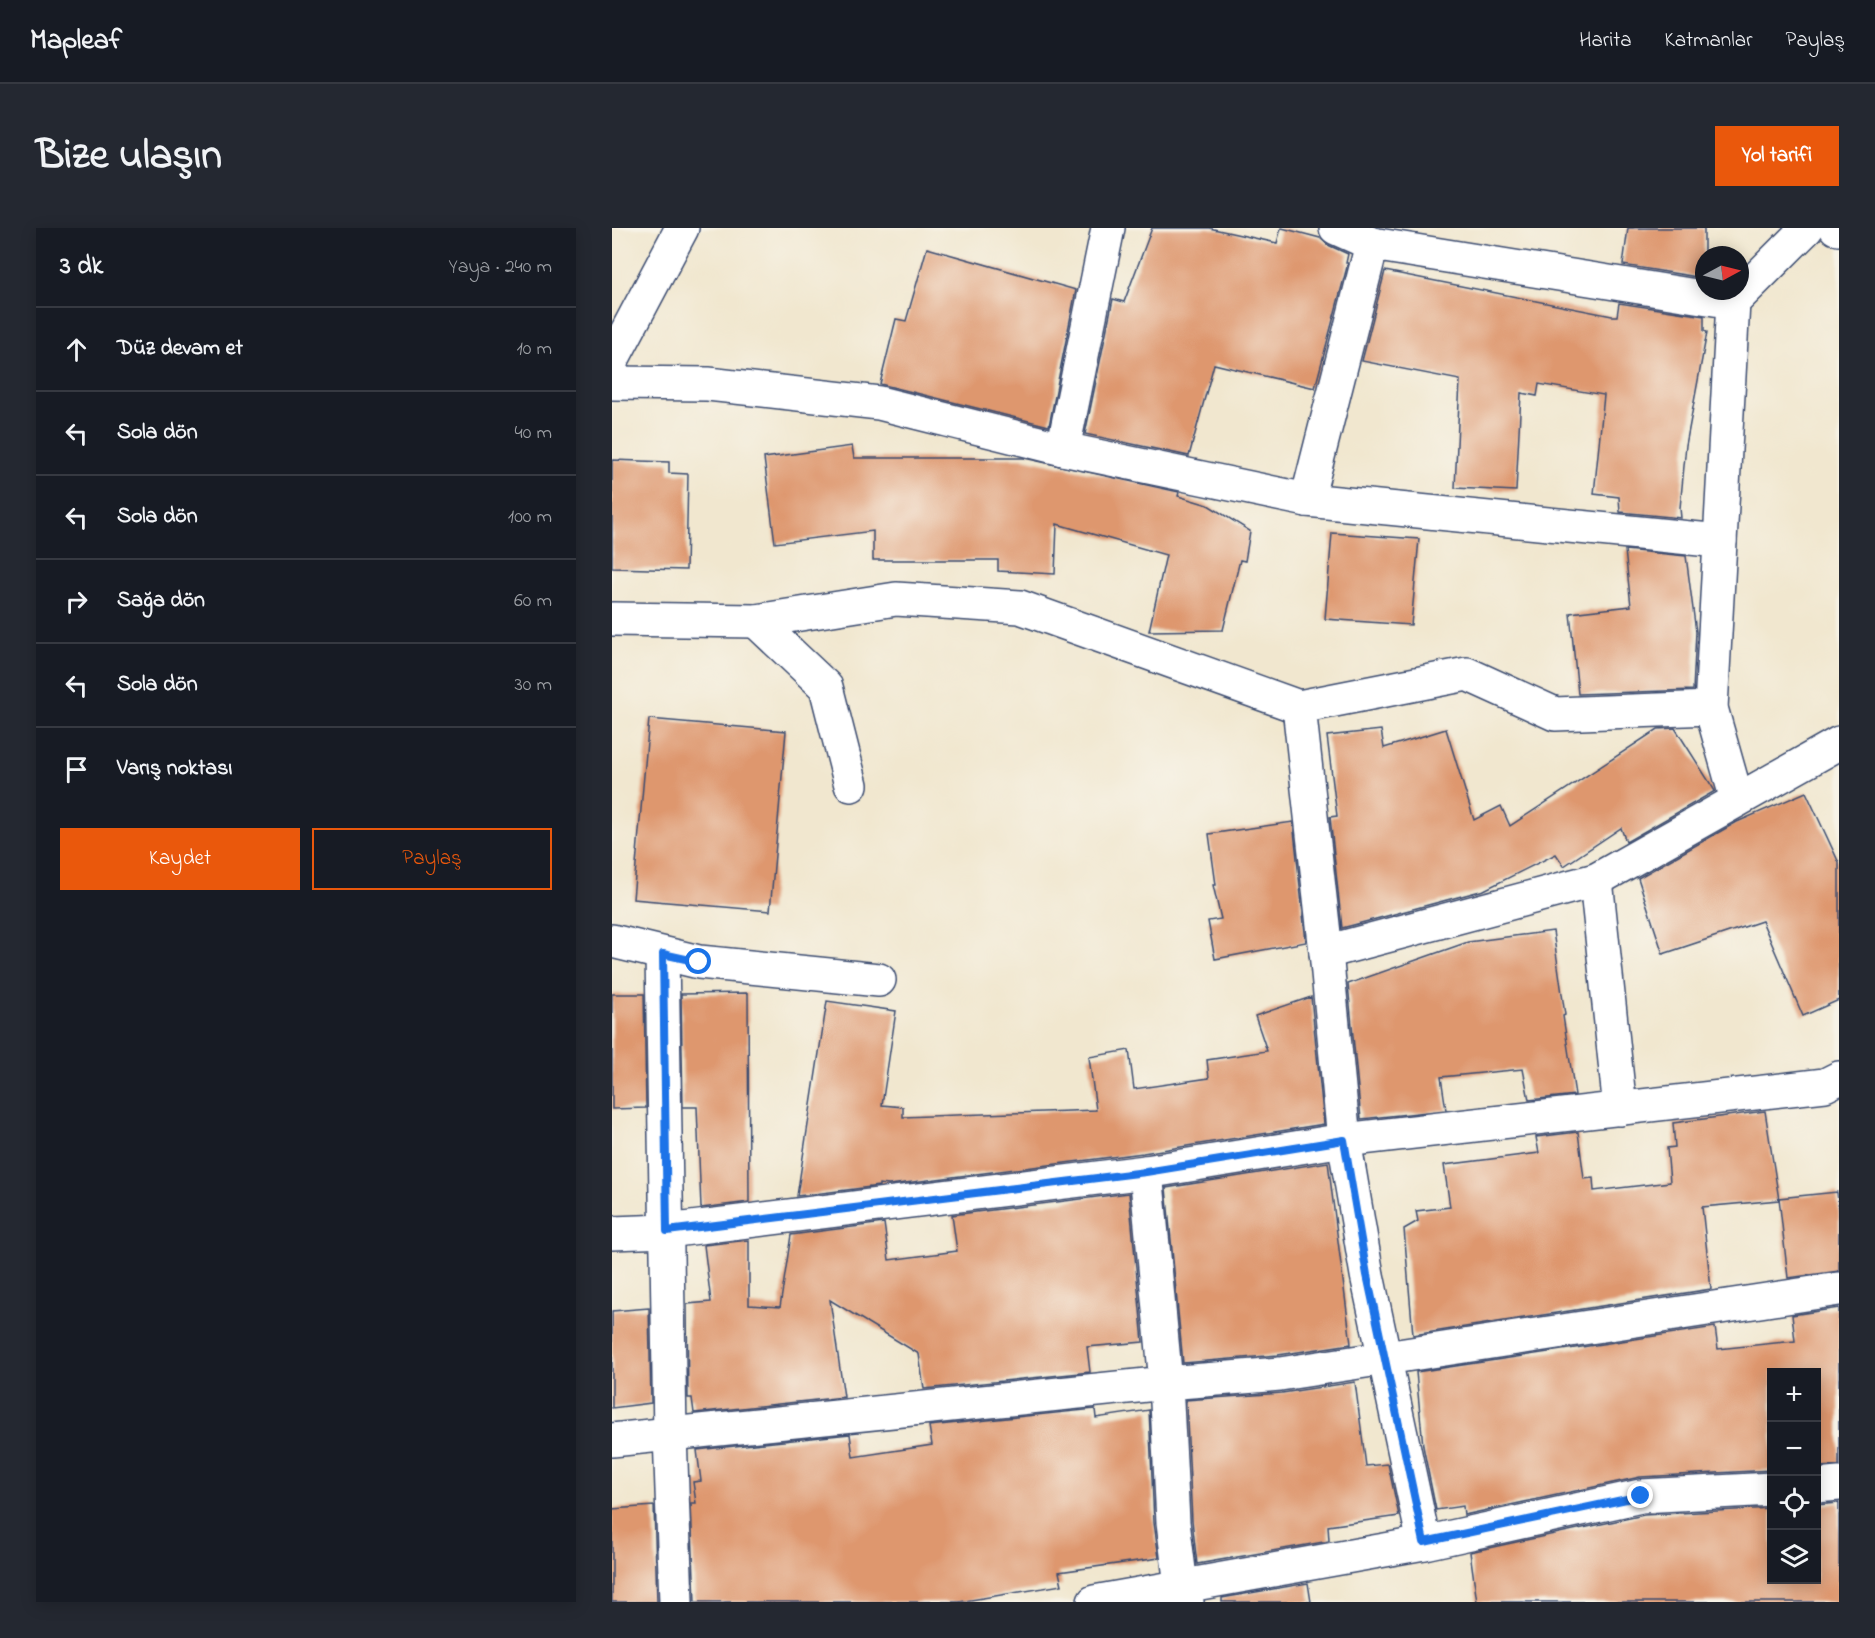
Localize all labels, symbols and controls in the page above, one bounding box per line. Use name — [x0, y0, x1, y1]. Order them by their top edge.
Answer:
text: Mapleaf — [30, 21, 122, 62]
text: Harita — [1579, 26, 1632, 56]
text: Katmanlar — [1665, 26, 1753, 56]
text: Paylaş — [1786, 26, 1845, 56]
text: Bize ulaşın — [36, 126, 222, 187]
button: Yol tarifi — [1715, 126, 1839, 186]
north arrow — [1695, 246, 1749, 300]
text: 3 dk — [60, 248, 103, 286]
text: Yaya · 240 m — [449, 253, 552, 282]
icon: ahead — [60, 333, 93, 366]
text: Düz devam et — [117, 333, 243, 365]
text: 10 m — [516, 335, 552, 364]
icon: left — [60, 417, 93, 450]
text: Sola dön — [117, 417, 198, 449]
text: 40 m — [515, 419, 552, 448]
icon: left — [60, 501, 93, 534]
text: Sola dön — [117, 501, 198, 533]
text: 100 m — [508, 503, 552, 532]
icon: right — [60, 585, 93, 618]
text: Sağa dön — [117, 585, 205, 617]
text: 60 m — [514, 587, 552, 616]
icon: left — [60, 669, 93, 702]
text: Sola dön — [117, 669, 198, 701]
text: 30 m — [515, 671, 552, 700]
icon: arrive — [60, 753, 93, 786]
text: Varış noktası — [117, 753, 232, 785]
button: Kaydet — [60, 828, 300, 890]
button: Paylaş — [312, 828, 552, 890]
route start — [685, 948, 711, 974]
map controls — [1767, 1368, 1821, 1584]
button: + — [1767, 1368, 1821, 1422]
button: − — [1767, 1422, 1821, 1476]
button: locate — [1767, 1476, 1821, 1530]
route end — [1627, 1482, 1653, 1508]
button: layers — [1767, 1530, 1821, 1584]

